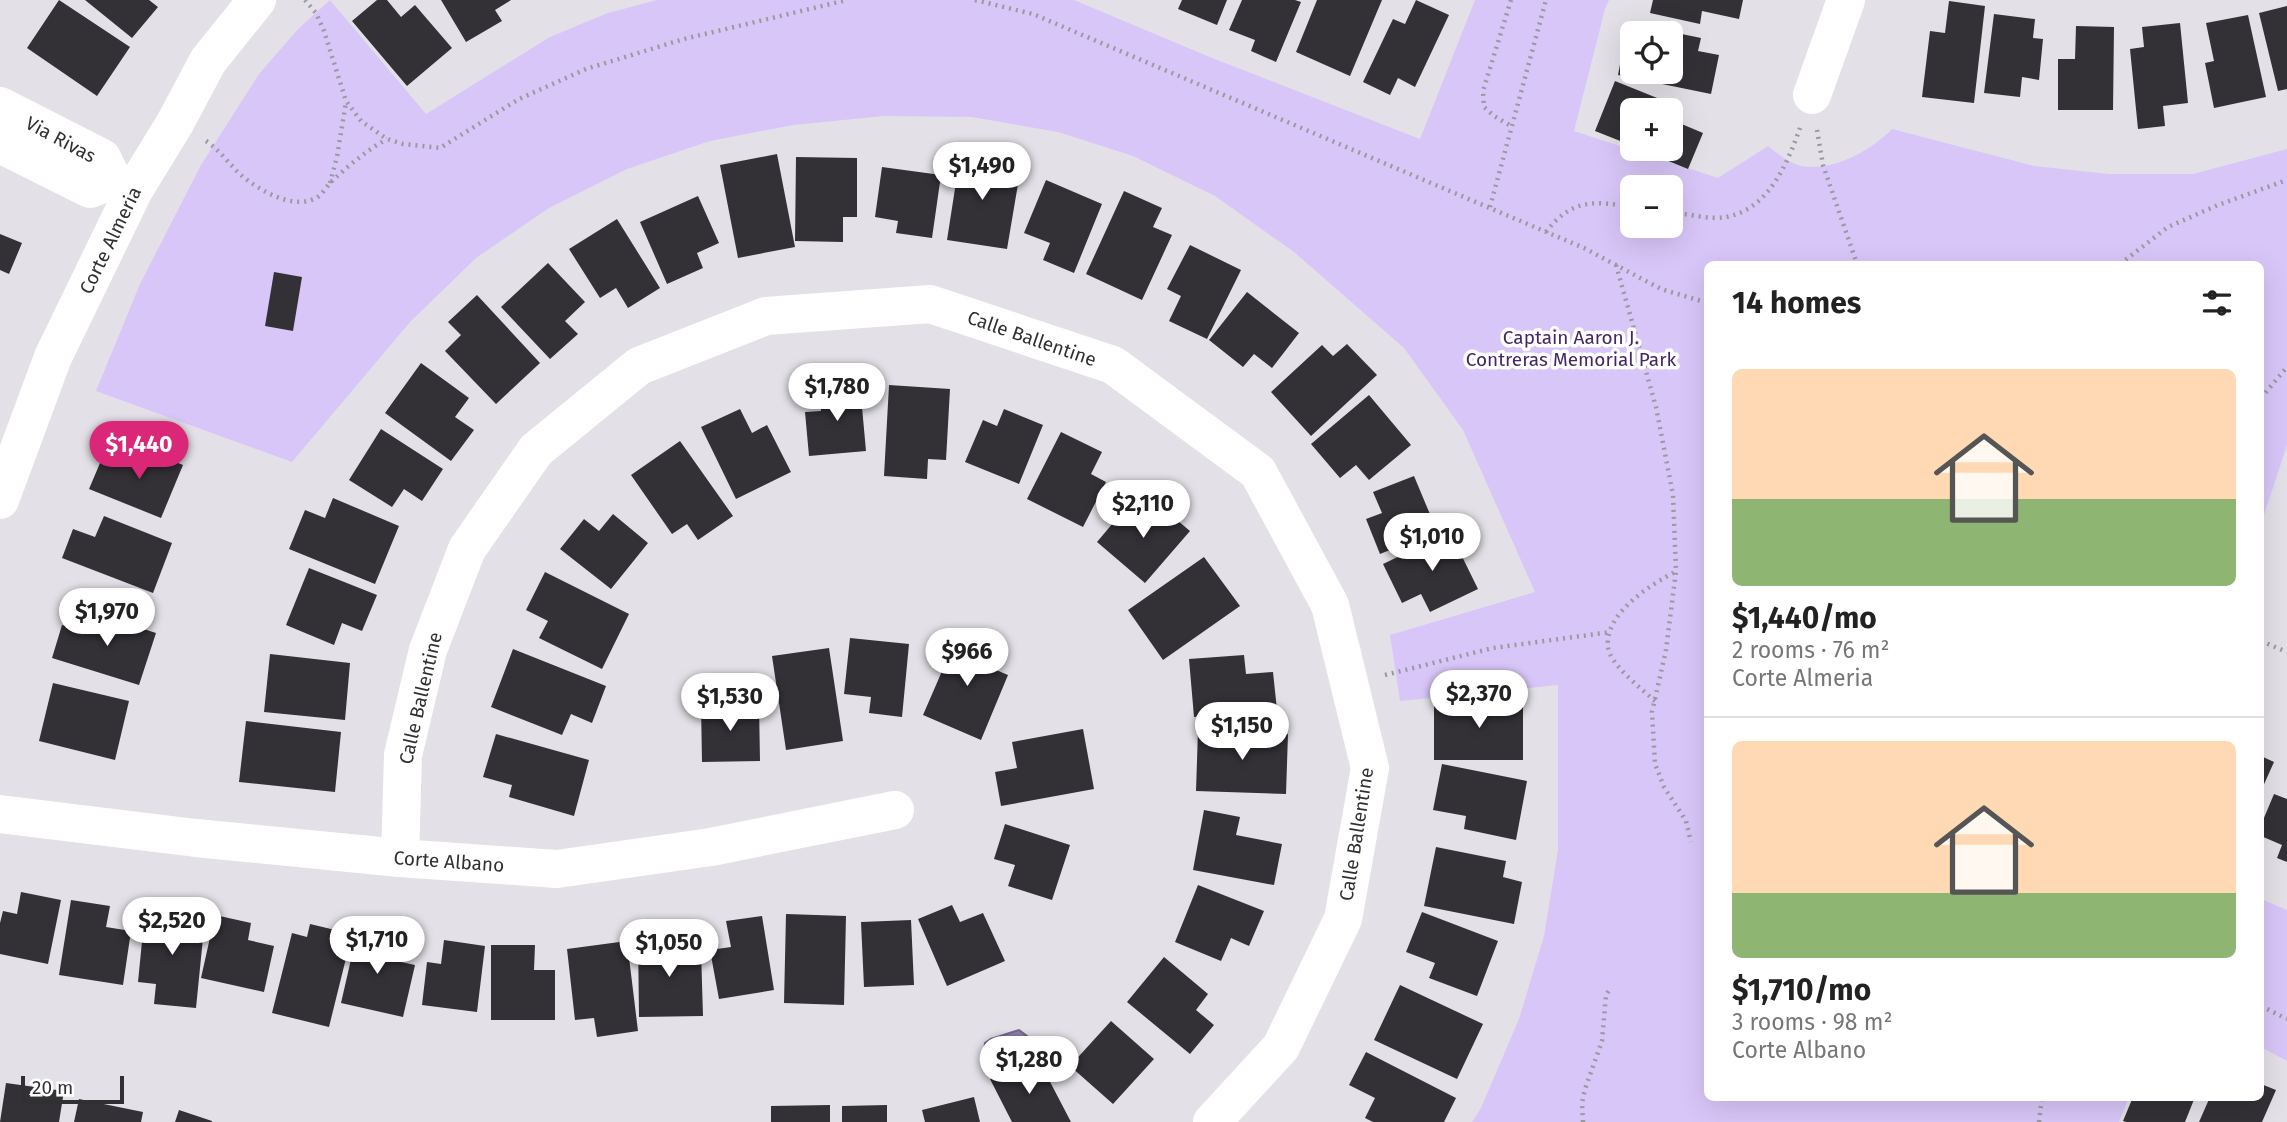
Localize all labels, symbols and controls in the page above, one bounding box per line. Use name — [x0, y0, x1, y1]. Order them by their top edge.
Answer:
map controls — [1620, 21, 1683, 238]
button: locate — [1620, 21, 1683, 84]
button: + — [1620, 98, 1683, 161]
street label: Via Rivas — [22, 111, 100, 168]
pin: $1,490 — [925, 142, 1039, 202]
text: $1,490 — [949, 151, 1015, 179]
button: − — [1620, 175, 1683, 238]
street label: Corte Almeria — [75, 183, 146, 298]
icon: filters — [2198, 284, 2236, 322]
text: 14 homes — [1732, 285, 1861, 321]
street label: Calle Ballentine — [964, 306, 1099, 371]
park label: Captain Aaron J. Contreras Memorial Park — [1466, 326, 1677, 371]
pin: $1,780 — [780, 364, 894, 423]
text: $1,780 — [804, 372, 870, 400]
icon: home — [1921, 415, 2047, 541]
pin: $1,440 — [82, 421, 196, 481]
text: $1,440 — [106, 430, 172, 458]
pin: $2,110 — [1086, 480, 1200, 540]
text: $2,110 — [1112, 489, 1174, 517]
pin: $1,010 — [1375, 514, 1489, 573]
text: $1,010 — [1400, 522, 1464, 550]
pin: $1,970 — [50, 588, 164, 648]
text: $1,970 — [75, 597, 139, 625]
text: $1,440/mo — [1732, 600, 1877, 636]
pin: $966 — [926, 628, 1008, 688]
street label: Calle Ballentine — [394, 630, 447, 766]
text: 2 rooms · 76 m² — [1732, 636, 1890, 664]
text: $966 — [941, 637, 993, 665]
text: Corte Almeria — [1732, 664, 1873, 692]
pin: $2,370 — [1422, 670, 1536, 730]
pin: $1,530 — [673, 674, 787, 733]
text: $2,370 — [1446, 679, 1512, 707]
text: $1,530 — [697, 682, 763, 710]
pin: $1,150 — [1185, 702, 1299, 762]
text: $1,150 — [1211, 711, 1273, 739]
street label: Calle Ballentine — [1335, 766, 1378, 903]
icon: home — [1921, 787, 2047, 913]
street label: Corte Albano — [393, 846, 505, 877]
pin: $2,520 — [115, 898, 229, 957]
text: $2,520 — [138, 906, 206, 934]
pin: $1,710 — [320, 916, 434, 976]
pin: $1,050 — [612, 920, 726, 979]
text: $1,710 — [346, 925, 408, 953]
text: $1,050 — [636, 928, 702, 956]
text: $1,710/mo — [1732, 972, 1871, 1008]
text: 3 rooms · 98 m² — [1732, 1008, 1892, 1036]
pin: $1,280 — [972, 1036, 1086, 1096]
text: Corte Albano — [1732, 1036, 1866, 1064]
text: $1,280 — [996, 1045, 1062, 1073]
scale bar — [21, 1073, 124, 1105]
text: 20 m — [32, 1076, 73, 1099]

